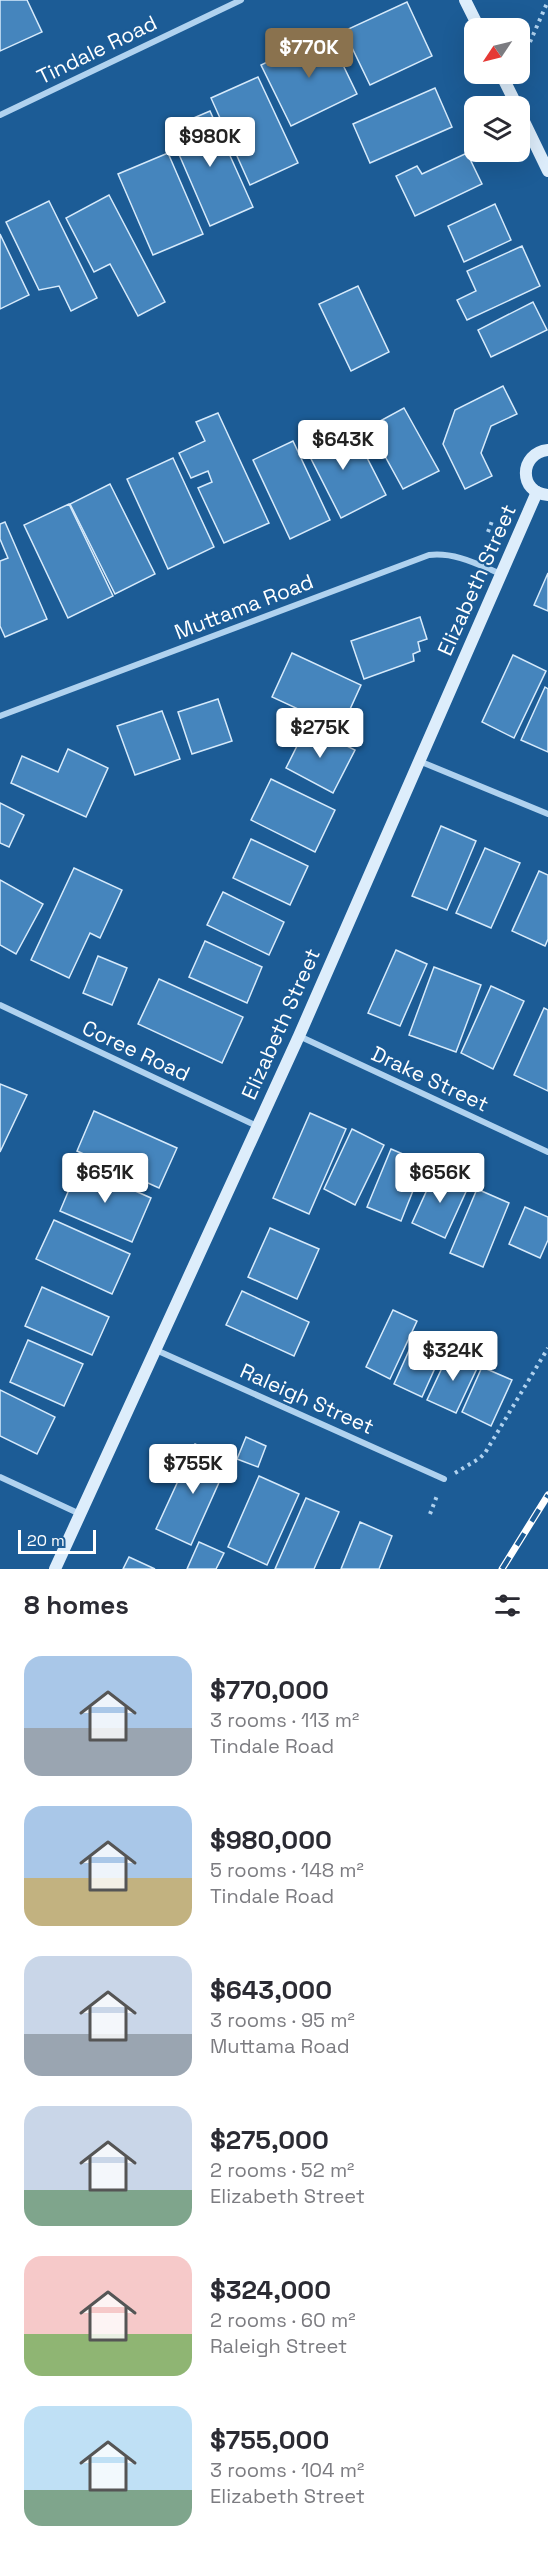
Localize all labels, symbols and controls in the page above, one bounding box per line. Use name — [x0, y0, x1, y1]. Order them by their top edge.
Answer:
street label: Tindale Road — [32, 9, 161, 90]
north arrow — [464, 18, 530, 84]
map controls — [464, 18, 530, 162]
pin: $770K — [267, 28, 351, 79]
text: $770K — [279, 34, 339, 60]
button: layers — [464, 96, 530, 162]
pin: $980K — [168, 117, 252, 168]
text: $980K — [179, 123, 241, 149]
pin: $643K — [301, 420, 385, 471]
text: $643K — [312, 426, 374, 452]
street label: Elizabeth Street — [431, 500, 522, 660]
street label: Muttama Road — [171, 568, 317, 645]
pin: $275K — [278, 708, 362, 759]
text: $275K — [290, 714, 350, 740]
street label: Elizabeth Street — [235, 944, 326, 1104]
street label: Coree Road — [78, 1014, 194, 1087]
street label: Drake Street — [367, 1040, 493, 1117]
pin: $651K — [63, 1153, 147, 1204]
pin: $656K — [398, 1153, 482, 1204]
text: $651K — [76, 1159, 134, 1185]
text: $656K — [409, 1159, 471, 1185]
pin: $324K — [411, 1331, 495, 1382]
text: $324K — [422, 1337, 484, 1363]
street label: Raleigh Street — [236, 1357, 378, 1440]
pin: $755K — [151, 1444, 235, 1495]
text: $755K — [163, 1450, 223, 1476]
scale bar — [18, 1527, 96, 1554]
text: 20 m — [27, 1530, 65, 1551]
text: 8 homes — [24, 1588, 129, 1622]
icon: filters — [491, 1589, 524, 1622]
text: $770,000 — [210, 1673, 329, 1707]
icon: home — [72, 1680, 144, 1752]
text: 3 rooms · 113 m² — [210, 1707, 359, 1733]
text: Tindale Road — [210, 1733, 334, 1759]
text: $980,000 — [210, 1823, 332, 1857]
icon: home — [72, 1830, 144, 1902]
text: 5 rooms · 148 m² — [210, 1857, 364, 1883]
text: Tindale Road — [210, 1883, 334, 1909]
text: $643,000 — [210, 1973, 332, 2007]
icon: home — [72, 1980, 144, 2052]
text: 3 rooms · 95 m² — [210, 2007, 355, 2033]
text: Muttama Road — [210, 2033, 350, 2059]
text: $275,000 — [210, 2123, 329, 2157]
icon: home — [72, 2130, 144, 2202]
text: 2 rooms · 52 m² — [210, 2157, 354, 2183]
text: Elizabeth Street — [210, 2183, 365, 2209]
text: $324,000 — [210, 2273, 331, 2307]
icon: home — [72, 2280, 144, 2352]
text: 2 rooms · 60 m² — [210, 2307, 356, 2333]
text: Raleigh Street — [210, 2333, 347, 2359]
text: $755,000 — [210, 2423, 329, 2457]
icon: home — [72, 2430, 144, 2502]
text: 3 rooms · 104 m² — [210, 2457, 364, 2483]
text: Elizabeth Street — [210, 2483, 365, 2509]

